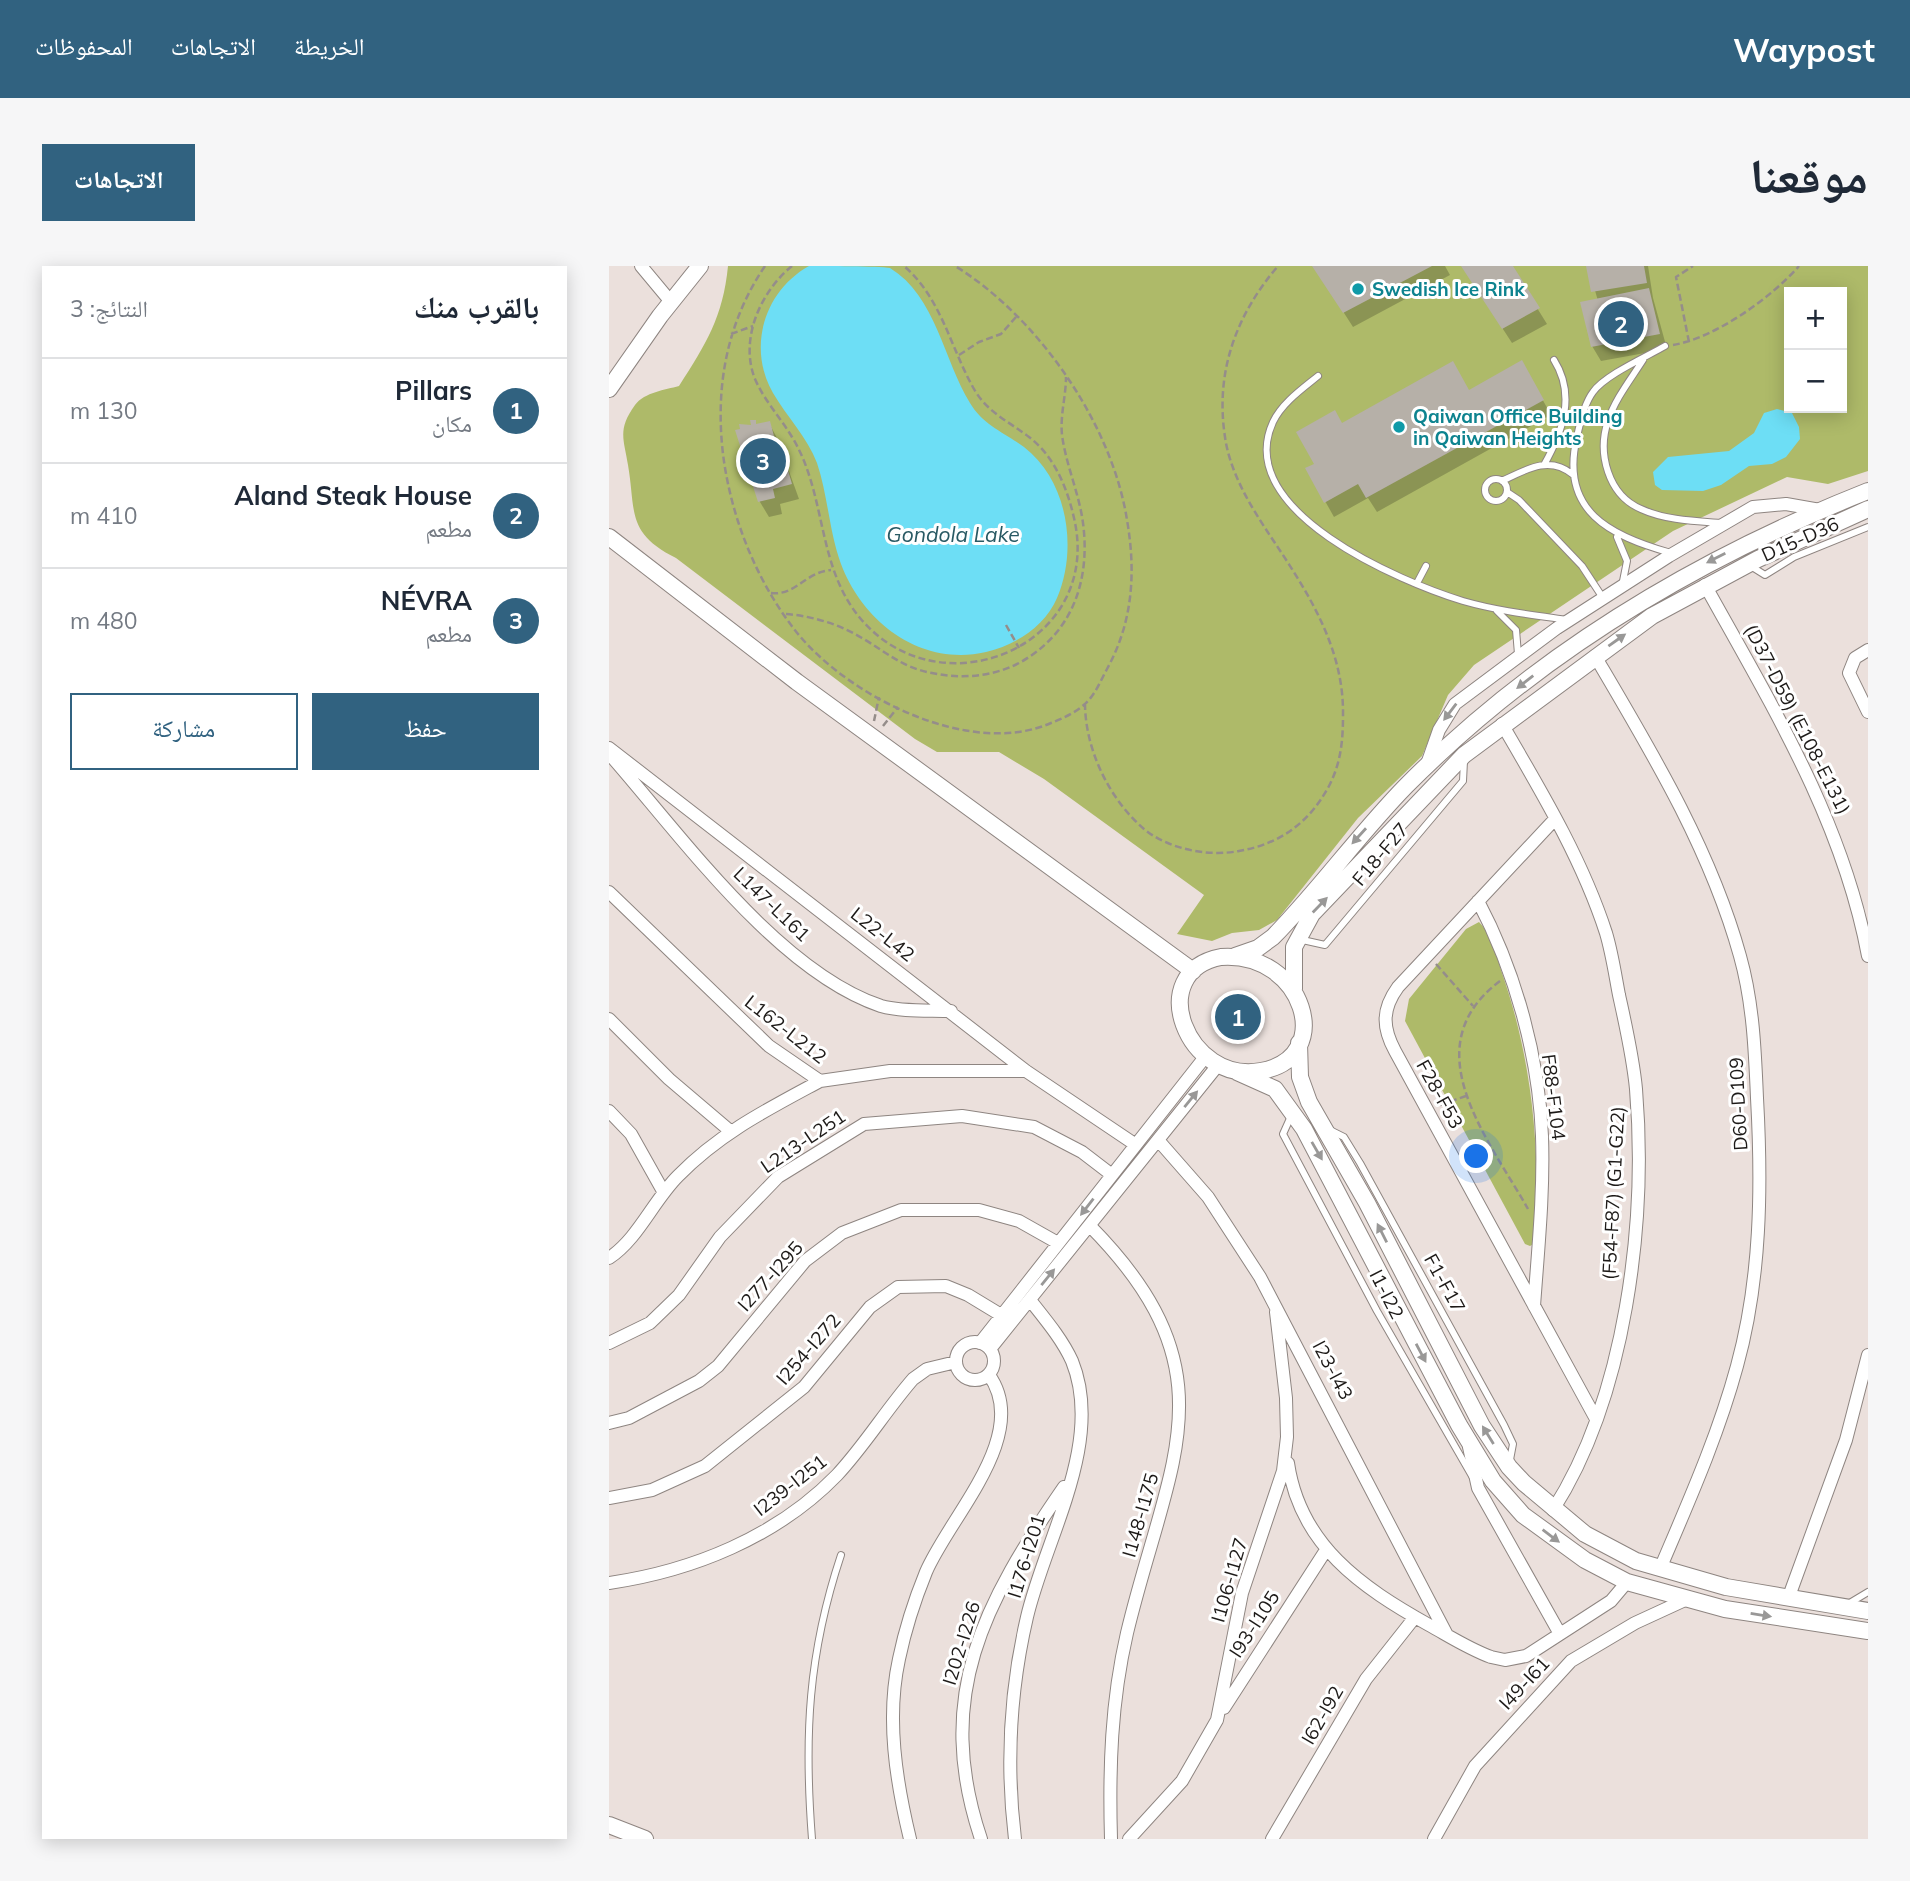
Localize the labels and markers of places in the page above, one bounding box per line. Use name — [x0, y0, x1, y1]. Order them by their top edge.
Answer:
place label: Swedish Ice Rink — [1372, 277, 1525, 301]
marker: Swedish Ice Rink — [1350, 281, 1366, 297]
pin: 2 — [1598, 298, 1644, 350]
place label: Qaiwan Office Building in Qaiwan Heights — [1413, 404, 1623, 450]
marker: Qaiwan Office Building in Qaiwan Heights — [1391, 419, 1407, 435]
pin: 3 — [740, 435, 786, 487]
pin: 1 — [1215, 991, 1261, 1043]

